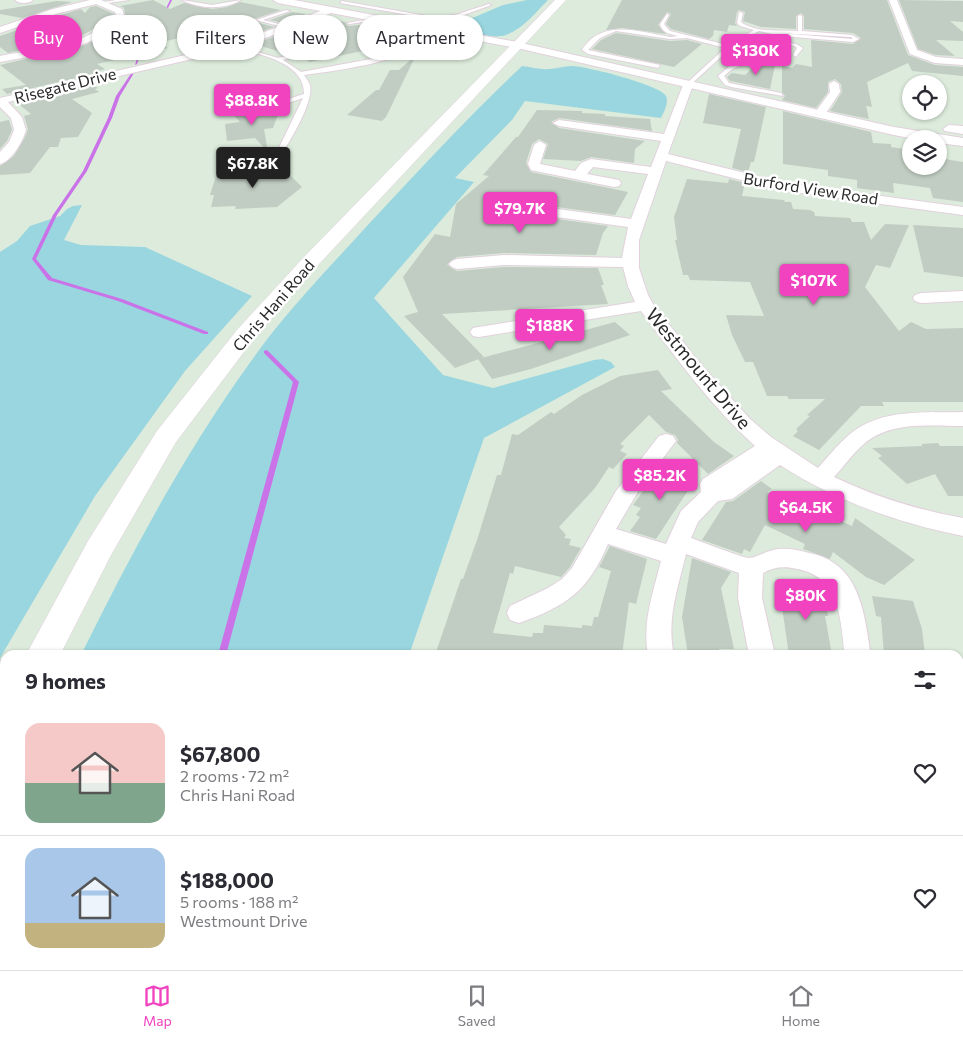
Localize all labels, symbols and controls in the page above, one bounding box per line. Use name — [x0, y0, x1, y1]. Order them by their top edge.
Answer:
chip: Buy — [15, 15, 82, 60]
chip: Rent — [92, 15, 167, 60]
chip: Filters — [177, 15, 264, 60]
chip: New — [274, 15, 347, 60]
chip: Apartment — [357, 15, 483, 60]
pin: $130K — [721, 34, 791, 76]
text: $130K — [732, 40, 780, 59]
street label: Risegate Drive — [12, 63, 118, 107]
map controls — [902, 75, 947, 175]
button: locate — [902, 75, 947, 120]
pin: $88.8K — [211, 84, 293, 126]
text: $88.8K — [225, 90, 279, 109]
button: layers — [902, 130, 947, 175]
pin: $67.8K — [212, 146, 294, 189]
text: $67.8K — [227, 153, 279, 172]
street label: Burford View Road — [742, 168, 880, 208]
pin: $79.7K — [479, 192, 561, 234]
text: $79.7K — [494, 198, 546, 217]
street label: Chris Hani Road — [228, 255, 318, 355]
pin: $107K — [779, 264, 849, 306]
text: $107K — [791, 270, 837, 289]
street label: Westmount Drive — [642, 303, 756, 433]
pin: $188K — [515, 308, 585, 351]
text: $188K — [526, 315, 574, 334]
pin: $85.2K — [619, 458, 701, 501]
text: $85.2K — [634, 465, 686, 484]
pin: $64.5K — [765, 490, 847, 533]
text: $64.5K — [779, 497, 833, 516]
pin: $80K — [776, 578, 836, 621]
text: $80K — [786, 585, 826, 604]
icon: filters — [911, 666, 939, 694]
text: 9 homes — [25, 668, 106, 693]
text: $67,800 — [180, 741, 261, 766]
icon: home — [65, 743, 125, 803]
icon: heart — [911, 759, 939, 787]
text: 2 rooms · 72 m² — [180, 766, 289, 785]
text: Chris Hani Road — [180, 785, 295, 804]
text: $188,000 — [180, 867, 274, 892]
icon: home — [65, 868, 125, 928]
icon: heart — [911, 884, 939, 912]
text: 5 rooms · 188 m² — [180, 892, 298, 911]
text: Westmount Drive — [180, 911, 307, 930]
tab: Map — [143, 982, 172, 1029]
tab: Saved — [458, 982, 496, 1029]
tab: Home — [782, 982, 820, 1029]

